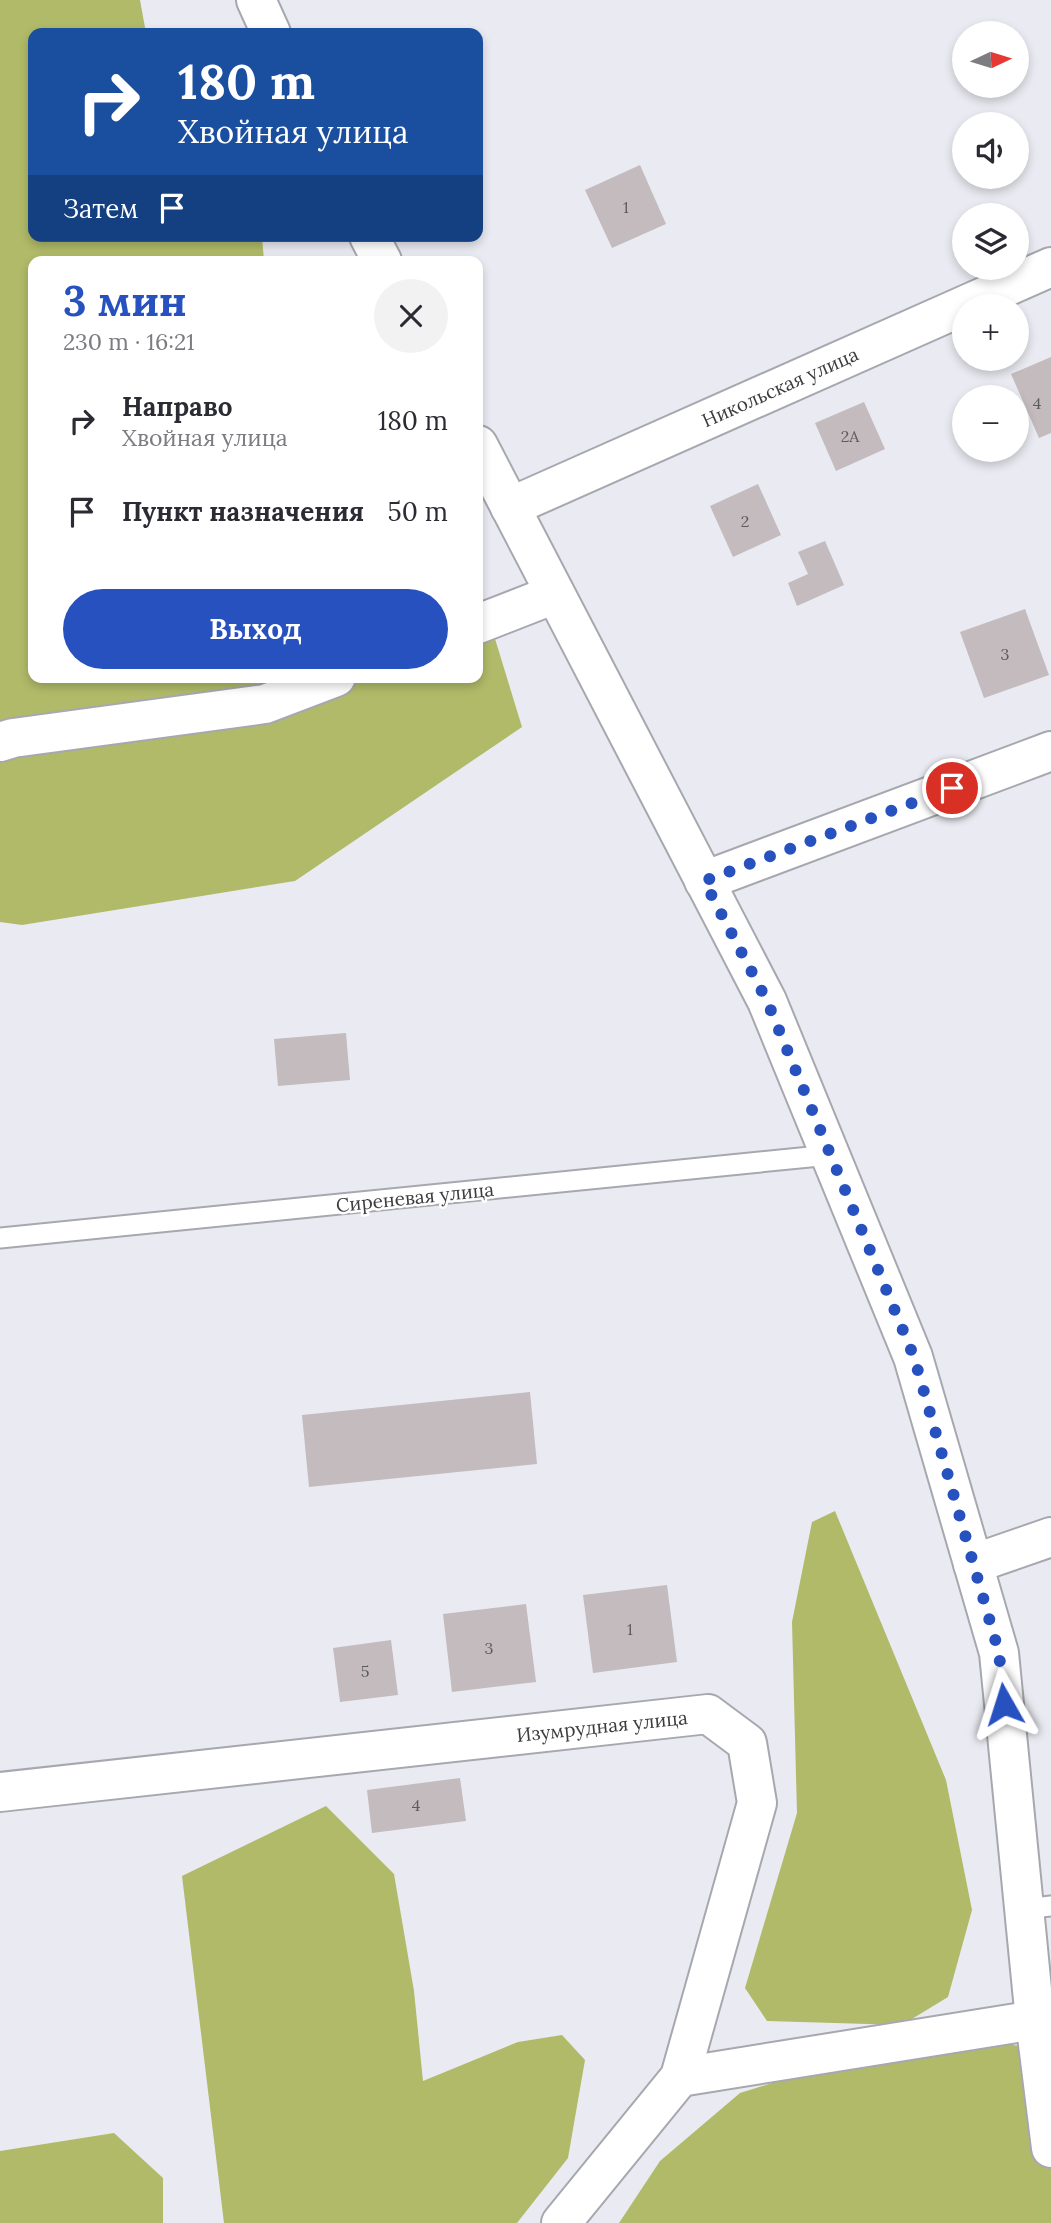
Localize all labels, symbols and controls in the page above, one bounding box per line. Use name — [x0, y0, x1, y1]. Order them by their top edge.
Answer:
north arrow — [952, 21, 1029, 98]
map controls — [952, 21, 1029, 462]
text: 180 m — [178, 50, 315, 112]
icon: right — [63, 56, 154, 147]
text: Хвойная улица — [178, 111, 409, 152]
button: sound — [952, 112, 1029, 189]
icon: arrive — [153, 189, 191, 227]
text: Затем — [63, 192, 139, 225]
house number: 1 — [623, 197, 629, 217]
button: layers — [952, 203, 1029, 280]
text: 3 мин — [63, 274, 187, 328]
button: close — [374, 279, 448, 353]
button: + — [952, 294, 1029, 371]
text: 230 m · 16:21 — [63, 327, 195, 356]
street label: Никольская улица — [698, 342, 862, 432]
button: − — [952, 385, 1029, 462]
text: Направо — [122, 390, 233, 423]
house number: 4 — [1033, 393, 1042, 413]
icon: right — [63, 402, 101, 440]
text: 180 m — [378, 404, 448, 437]
text: Хвойная улица — [122, 423, 288, 452]
house number: 2А — [841, 426, 860, 446]
icon: arrive — [63, 493, 101, 531]
text: Пункт назначения — [122, 495, 364, 528]
text: 50 m — [388, 495, 448, 528]
house number: 2 — [741, 511, 749, 531]
button: Выход — [63, 589, 448, 669]
house number: 3 — [1001, 644, 1010, 664]
pin — [922, 758, 982, 818]
icon: arrive — [933, 769, 971, 807]
street label: Сиреневая улица — [335, 1177, 495, 1217]
house number: 1 — [627, 1619, 633, 1639]
house number: 3 — [485, 1638, 494, 1658]
house number: 5 — [361, 1661, 369, 1681]
position arrow — [967, 1667, 1041, 1741]
street label: Изумрудная улица — [515, 1705, 689, 1747]
house number: 4 — [412, 1795, 421, 1815]

